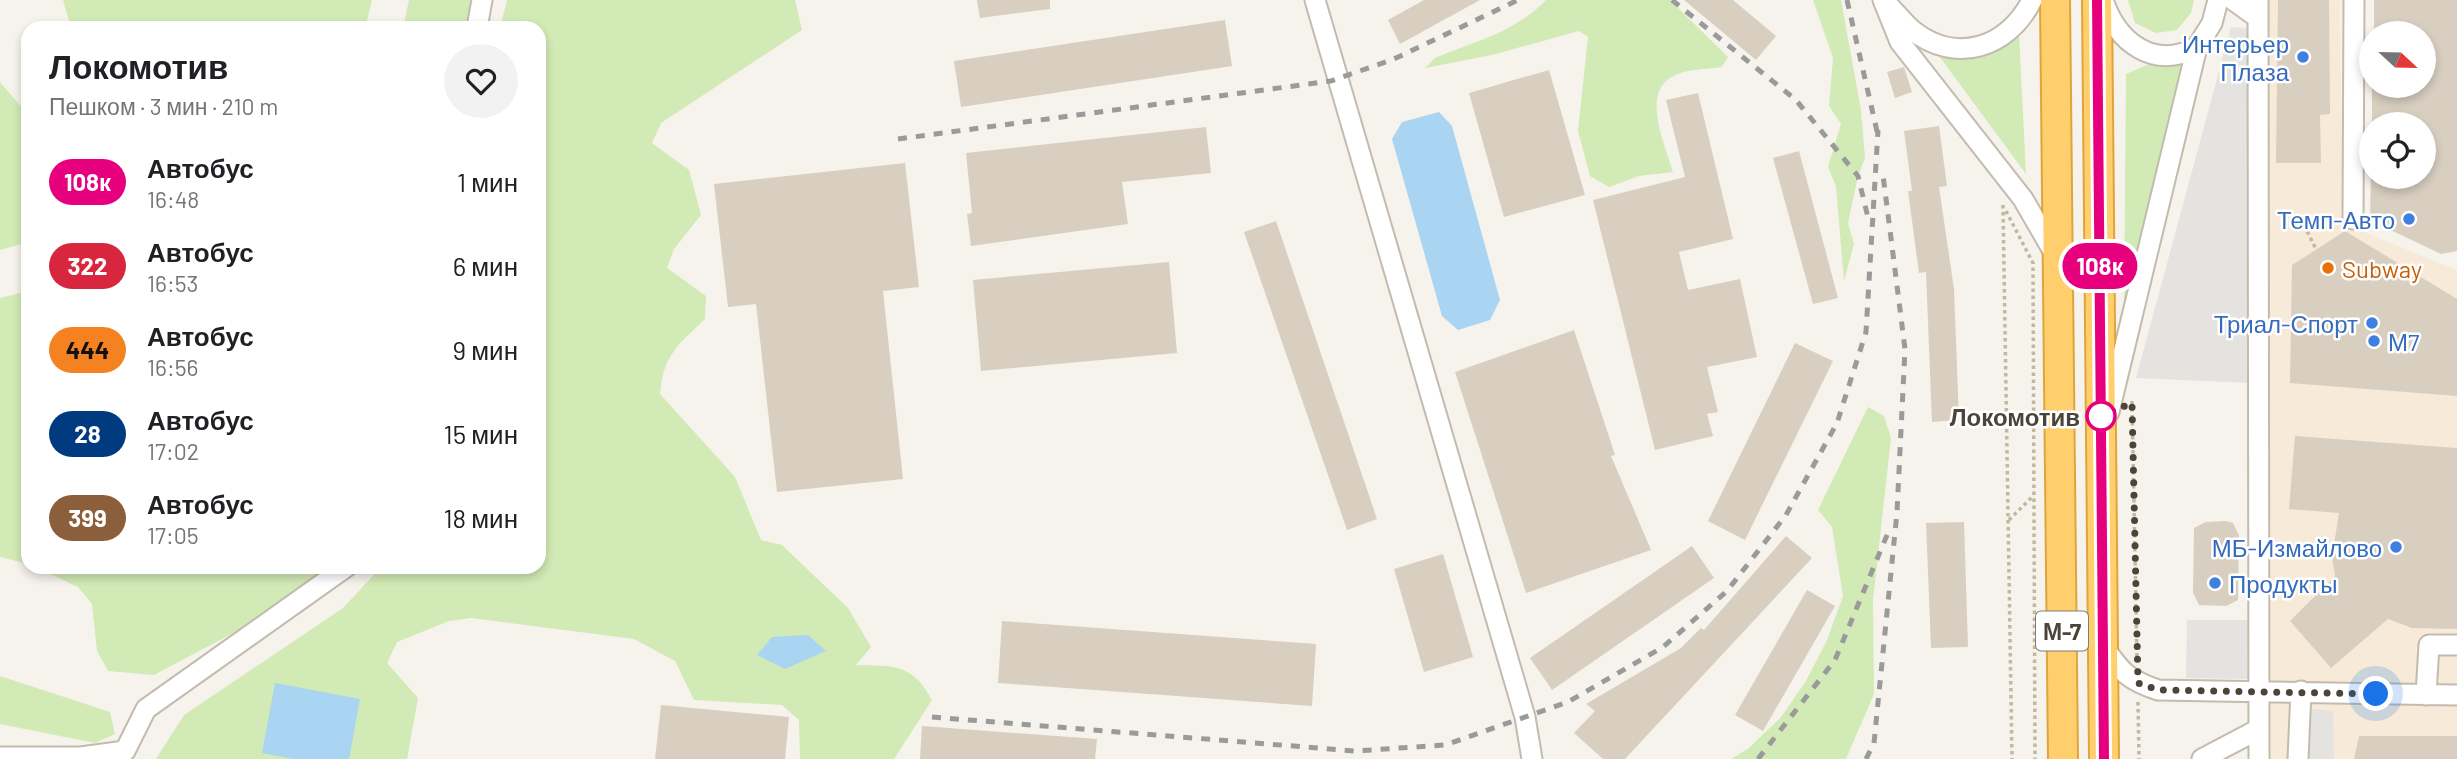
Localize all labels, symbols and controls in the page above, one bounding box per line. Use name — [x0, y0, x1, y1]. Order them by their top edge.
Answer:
north arrow — [2359, 21, 2436, 98]
map controls — [2359, 21, 2436, 189]
place label: Интерьер Плаза — [2182, 29, 2290, 86]
button: heart — [444, 44, 518, 118]
text: Локомотив — [49, 46, 228, 86]
marker: Интерьер Плаза — [2295, 49, 2311, 65]
text: Пешком · 3 мин · 210 m — [49, 92, 278, 120]
button: locate — [2359, 112, 2436, 189]
text: Автобус — [147, 152, 254, 183]
text: 1 мин — [457, 166, 518, 197]
text: 108к — [64, 167, 111, 196]
text: 16:48 — [147, 185, 199, 213]
place label: Темп-Авто — [2277, 205, 2395, 234]
marker: Темп-Авто — [2401, 211, 2417, 227]
text: Автобус — [147, 236, 254, 267]
line badge: 108к — [2051, 243, 2149, 289]
text: 6 мин — [453, 250, 518, 281]
text: 322 — [68, 251, 107, 280]
text: 108к — [2076, 251, 2124, 280]
place label: Subway — [2342, 254, 2422, 283]
marker: Subway — [2320, 260, 2336, 276]
text: 16:53 — [147, 269, 198, 297]
place label: Триал-Спорт — [2214, 309, 2358, 338]
marker: Триал-Спорт — [2364, 315, 2380, 331]
text: Автобус — [147, 320, 254, 351]
place label: М7 — [2388, 327, 2419, 356]
marker: М7 — [2366, 333, 2382, 349]
text: 9 мин — [452, 334, 518, 365]
text: 444 — [66, 335, 109, 364]
text: 16:56 — [147, 353, 198, 381]
marker: Локомотив — [2086, 401, 2116, 431]
place label: Локомотив — [1950, 402, 2080, 431]
text: Автобус — [147, 404, 254, 435]
text: 15 мин — [444, 418, 518, 449]
text: 28 — [74, 419, 101, 448]
text: 17:02 — [147, 437, 199, 465]
text: Автобус — [147, 488, 254, 519]
text: 18 мин — [443, 502, 518, 533]
text: 399 — [68, 503, 107, 532]
text: 17:05 — [147, 521, 199, 549]
place label: МБ-Измайлово — [2212, 533, 2382, 562]
marker: МБ-Измайлово — [2388, 539, 2404, 555]
place label: Продукты — [2229, 569, 2337, 598]
marker: Продукты — [2207, 575, 2223, 591]
road number: М-7 — [2036, 611, 2088, 650]
your location — [2358, 676, 2393, 711]

